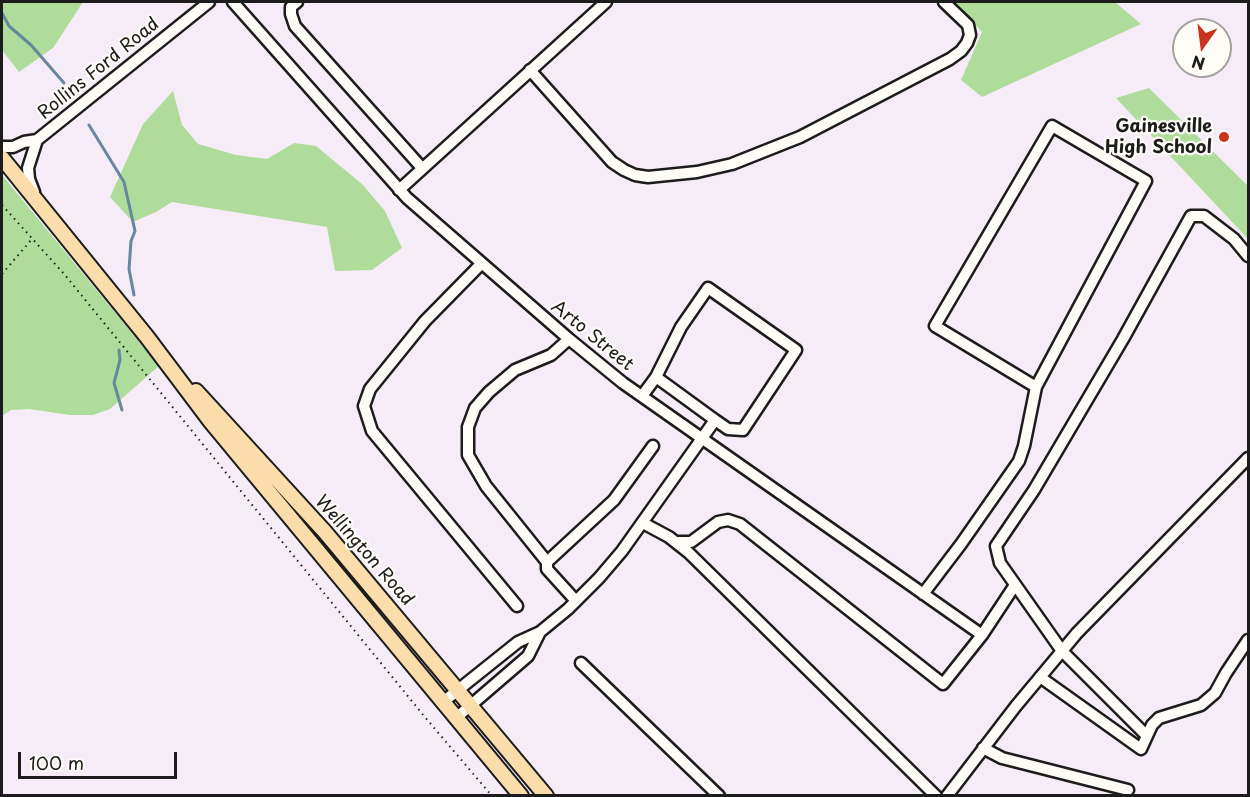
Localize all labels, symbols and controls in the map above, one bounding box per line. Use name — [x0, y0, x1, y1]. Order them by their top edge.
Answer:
street label: Rollins Ford Road — [34, 14, 164, 124]
north arrow — [1172, 18, 1232, 78]
text: N — [1189, 50, 1207, 77]
place label: Gainesville High School — [1105, 116, 1212, 158]
marker: Gainesville High School — [1217, 130, 1231, 144]
street label: Arto Street — [546, 296, 638, 376]
street label: Wellington Road — [310, 491, 418, 611]
scale bar — [21, 740, 180, 778]
text: 100 m — [29, 749, 84, 776]

